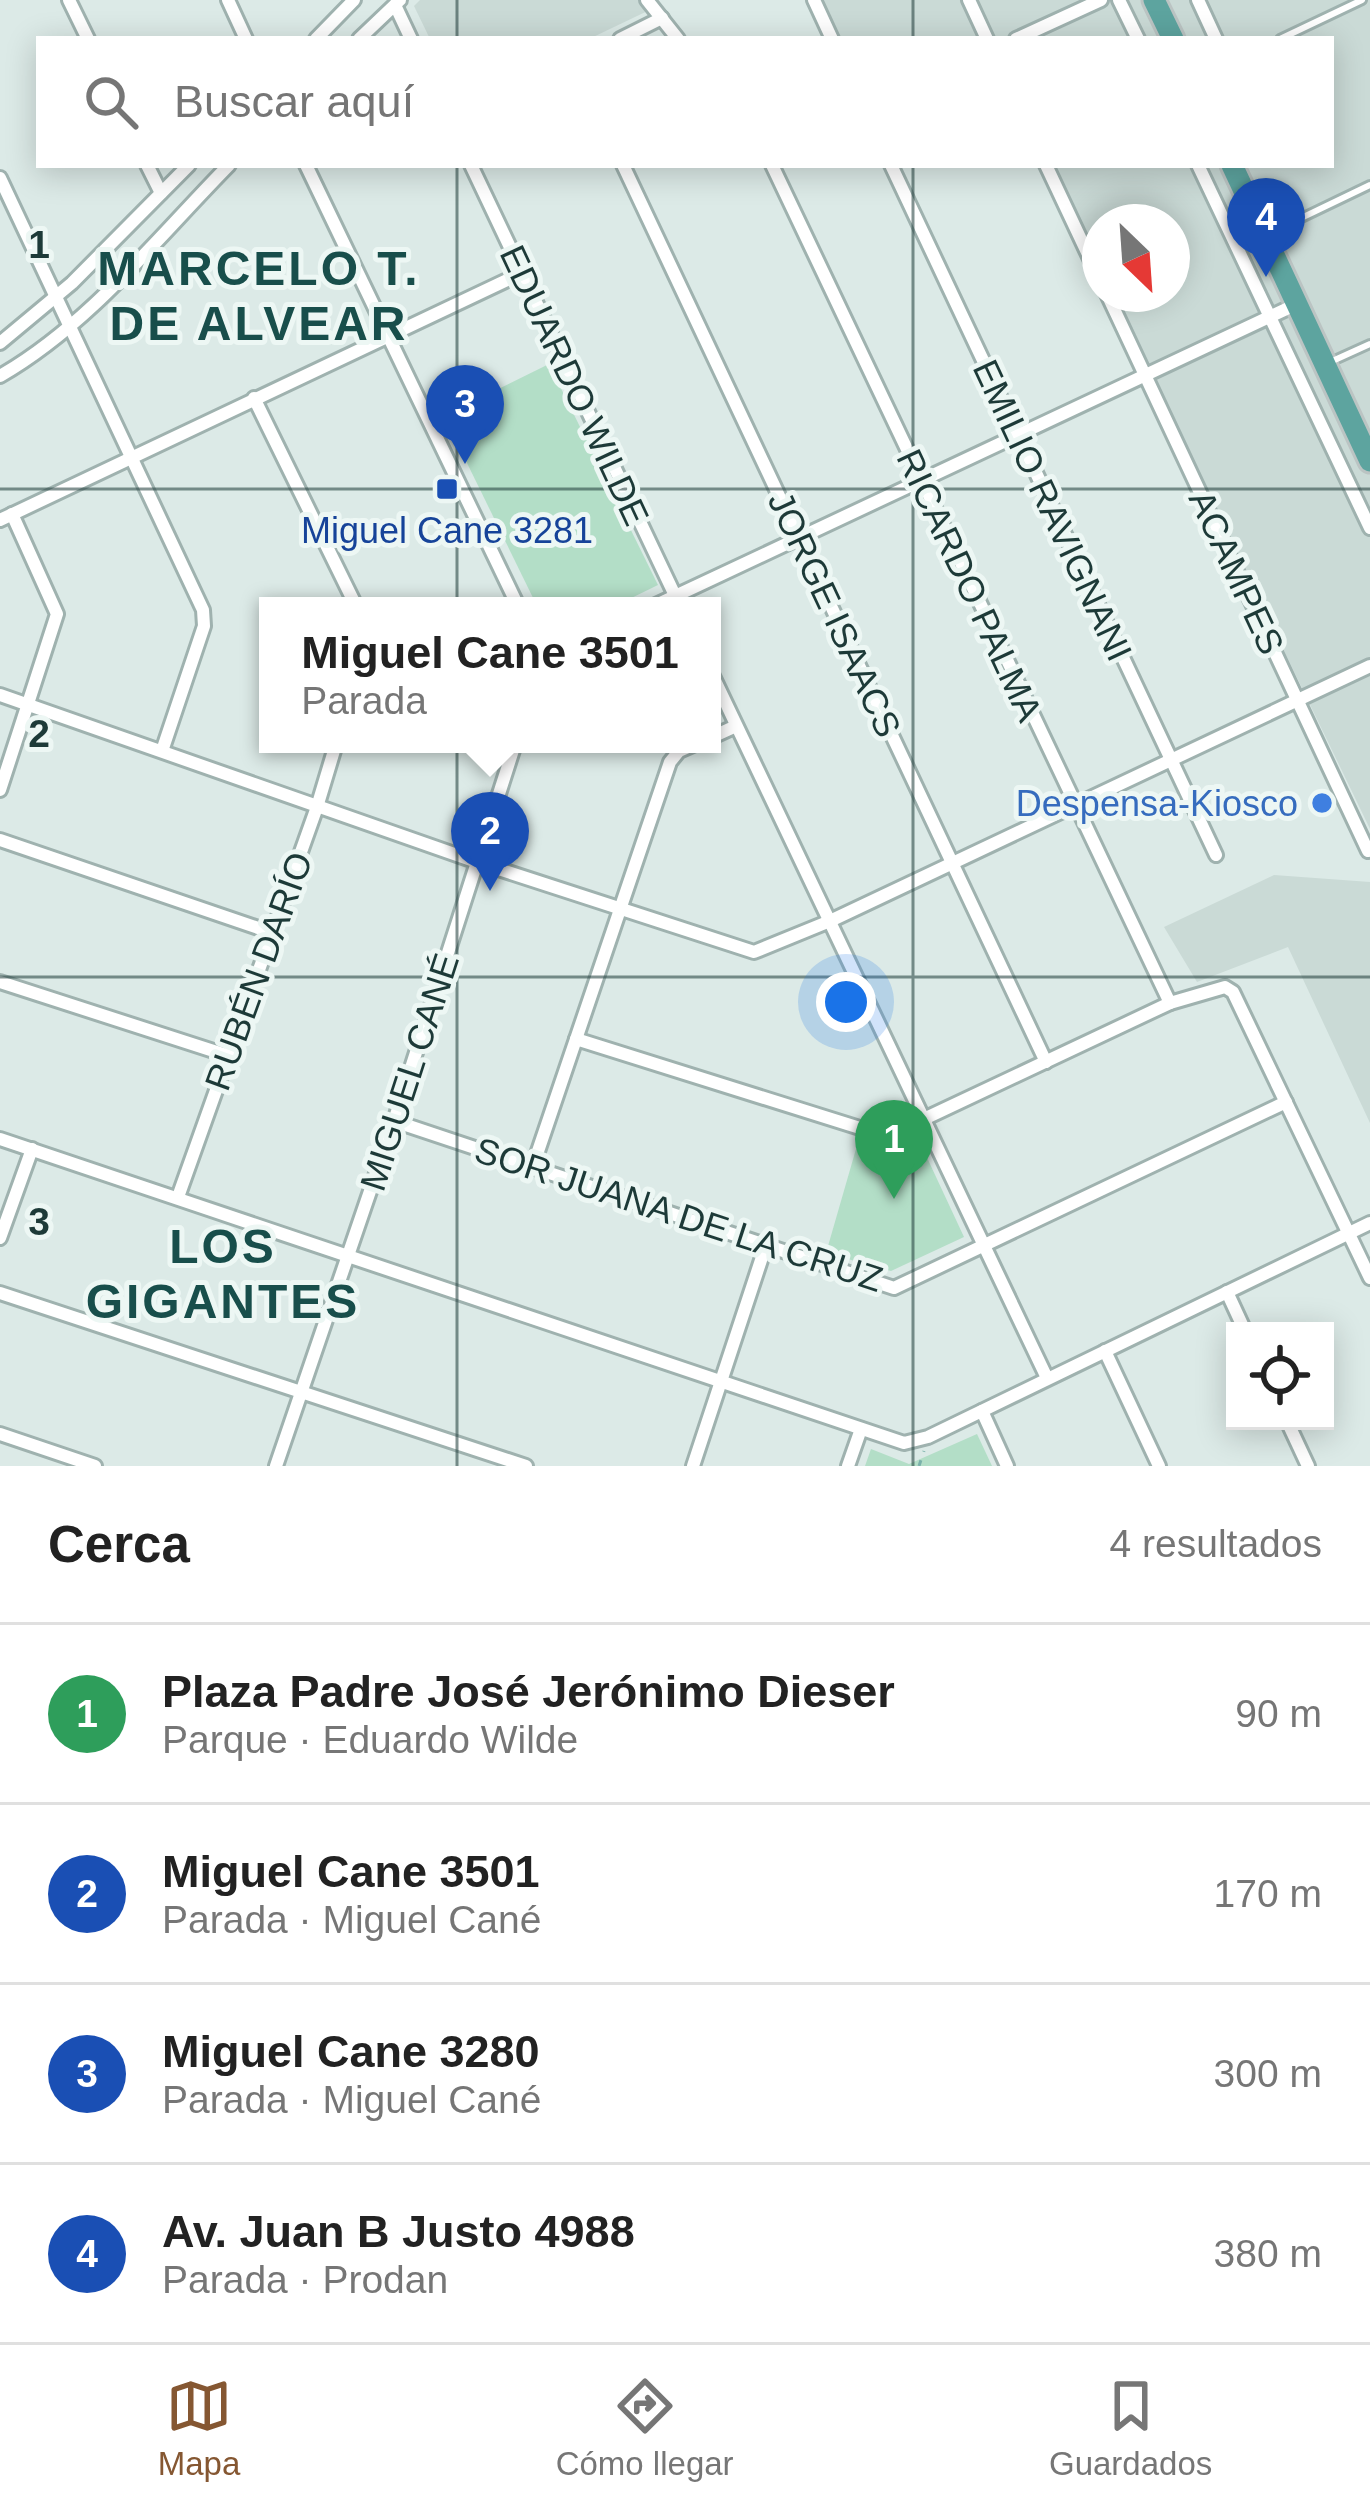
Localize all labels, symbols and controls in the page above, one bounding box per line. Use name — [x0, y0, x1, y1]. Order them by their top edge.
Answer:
search box — [36, 36, 1334, 168]
icon: search — [78, 69, 144, 135]
text: Buscar aquí — [174, 76, 414, 127]
pin: 4 — [1227, 178, 1305, 277]
north arrow — [1082, 204, 1190, 312]
text: 1 — [28, 223, 50, 266]
street label: EDUARDO WILDE — [492, 239, 657, 532]
district label: MARCELO T. DE ALVEAR — [97, 242, 421, 350]
street label: EMILIO RAVIGNANI — [965, 353, 1140, 667]
pin: 3 — [426, 365, 504, 464]
street label: RICARDO PALMA — [889, 443, 1051, 728]
marker: Miguel Cane 3281 — [434, 476, 460, 502]
street label: ACAMPES — [1181, 484, 1292, 661]
street label: JORGE ISAACS — [760, 485, 909, 743]
place label: Miguel Cane 3281 — [301, 510, 593, 551]
popup — [259, 597, 721, 753]
text: Miguel Cane 3501 — [301, 627, 679, 678]
text: Parada — [301, 679, 427, 722]
text: 2 — [28, 712, 50, 755]
place label: Despensa-Kiosco — [1016, 783, 1298, 824]
marker: Despensa-Kiosco — [1309, 790, 1335, 816]
pin: 2 — [451, 792, 529, 891]
street label: RUBÉN DARÍO — [196, 847, 320, 1096]
street label: MIGUEL CANÉ — [352, 948, 467, 1196]
your location — [816, 972, 876, 1032]
pin: 1 — [855, 1100, 933, 1199]
street label: SOR JUANA DE LA CRUZ — [470, 1129, 888, 1300]
text: 3 — [28, 1200, 50, 1243]
district label: LOS GIGANTES — [86, 1220, 360, 1328]
map controls — [1226, 1322, 1334, 1430]
button: locate — [1226, 1322, 1334, 1430]
text: Cerca — [48, 1516, 190, 1573]
text: 4 resultados — [1110, 1522, 1322, 1565]
text: Plaza Padre José Jerónimo Dieser — [162, 1666, 895, 1717]
text: 1 — [76, 1692, 98, 1735]
text: 90 m — [1235, 1692, 1322, 1735]
text: Parque · Eduardo Wilde — [162, 1718, 578, 1761]
text: Miguel Cane 3501 — [162, 1846, 540, 1897]
text: 2 — [76, 1872, 98, 1915]
text: 170 m — [1214, 1872, 1322, 1915]
text: Parada · Miguel Cané — [162, 1898, 541, 1941]
text: Miguel Cane 3280 — [162, 2026, 540, 2077]
text: 3 — [76, 2052, 98, 2095]
text: 300 m — [1214, 2052, 1322, 2095]
text: Parada · Miguel Cané — [162, 2078, 541, 2121]
text: Av. Juan B Justo 4988 — [162, 2206, 635, 2257]
text: 4 — [76, 2232, 98, 2275]
text: 380 m — [1214, 2232, 1322, 2275]
text: Parada · Prodan — [162, 2258, 448, 2301]
tab: Mapa — [158, 2373, 240, 2483]
tab: Cómo llegar — [556, 2373, 734, 2483]
tab: Guardados — [1049, 2373, 1212, 2483]

